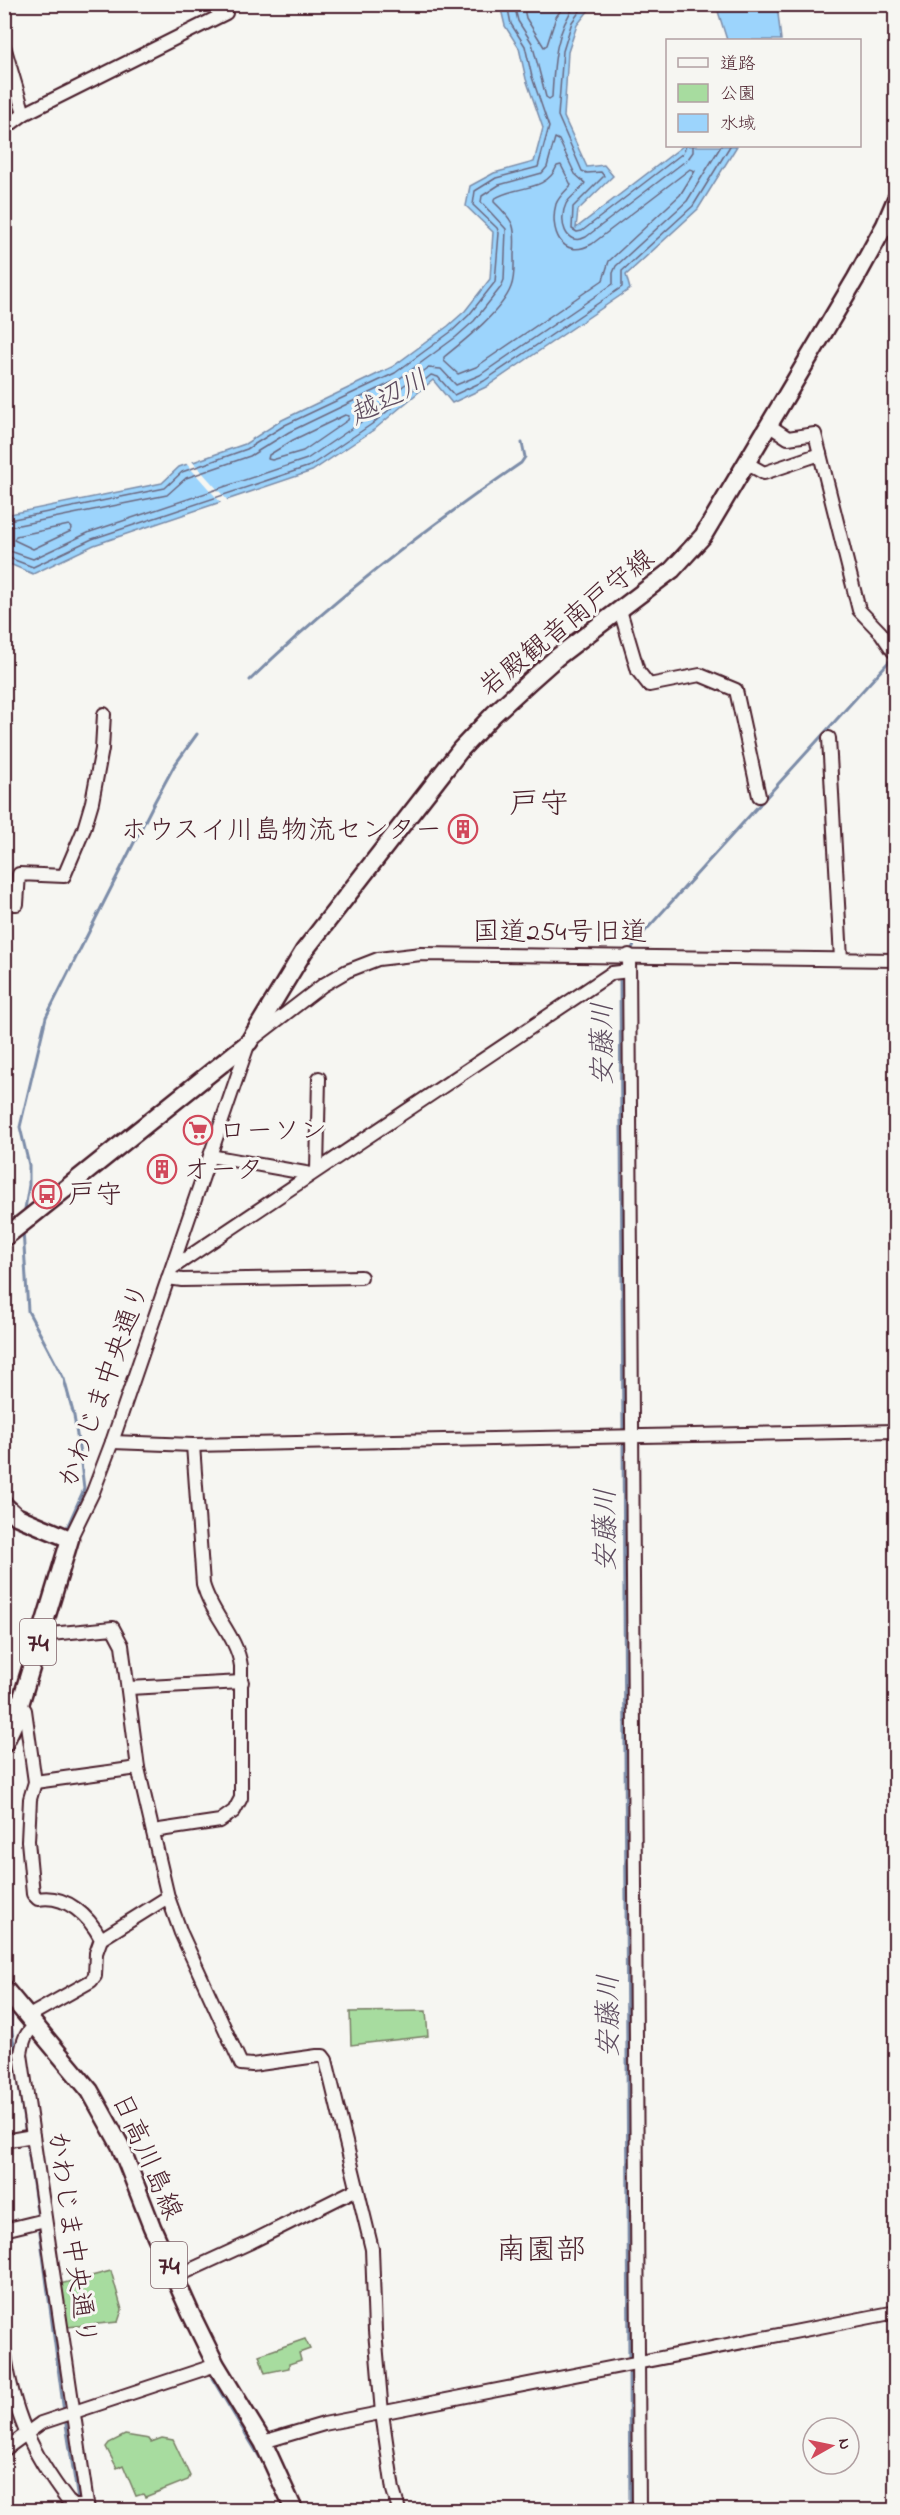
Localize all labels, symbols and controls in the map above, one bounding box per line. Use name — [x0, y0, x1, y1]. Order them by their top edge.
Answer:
legend — [666, 39, 861, 147]
text: 道路 — [720, 52, 756, 78]
text: 公園 — [720, 82, 756, 108]
text: 水域 — [720, 112, 756, 138]
water label: 越辺川 — [342, 361, 436, 437]
street label: 岩殿観音南戸守線 — [471, 541, 664, 707]
district label: 戸守 — [509, 784, 569, 828]
place label: ホウスイ川島物流センター — [121, 812, 442, 851]
building icon: ホウスイ川島物流センター — [447, 813, 479, 845]
street label: 国道254号旧道 — [473, 914, 648, 953]
water label: 安藤川 — [584, 1002, 625, 1086]
place label: ローソン — [219, 1113, 327, 1152]
supermarket icon: ローソン — [182, 1114, 214, 1146]
place label: オータ — [183, 1152, 263, 1191]
building icon: オータ — [146, 1153, 178, 1185]
place label: 戸守 — [68, 1177, 122, 1216]
bus stop icon: 戸守 — [31, 1178, 63, 1210]
street label: かわじま中央通り — [50, 1278, 161, 1494]
water label: 安藤川 — [587, 1488, 628, 1572]
road number: 74 — [20, 1619, 56, 1665]
water label: 安藤川 — [590, 1974, 631, 2058]
street label: 日高川島線 — [100, 2087, 191, 2227]
street label: かわじま中央通り — [36, 2129, 105, 2348]
district label: 南園部 — [496, 2230, 586, 2274]
road number: 74 — [151, 2242, 187, 2288]
north arrow — [801, 2416, 861, 2476]
text: N — [831, 2437, 857, 2451]

